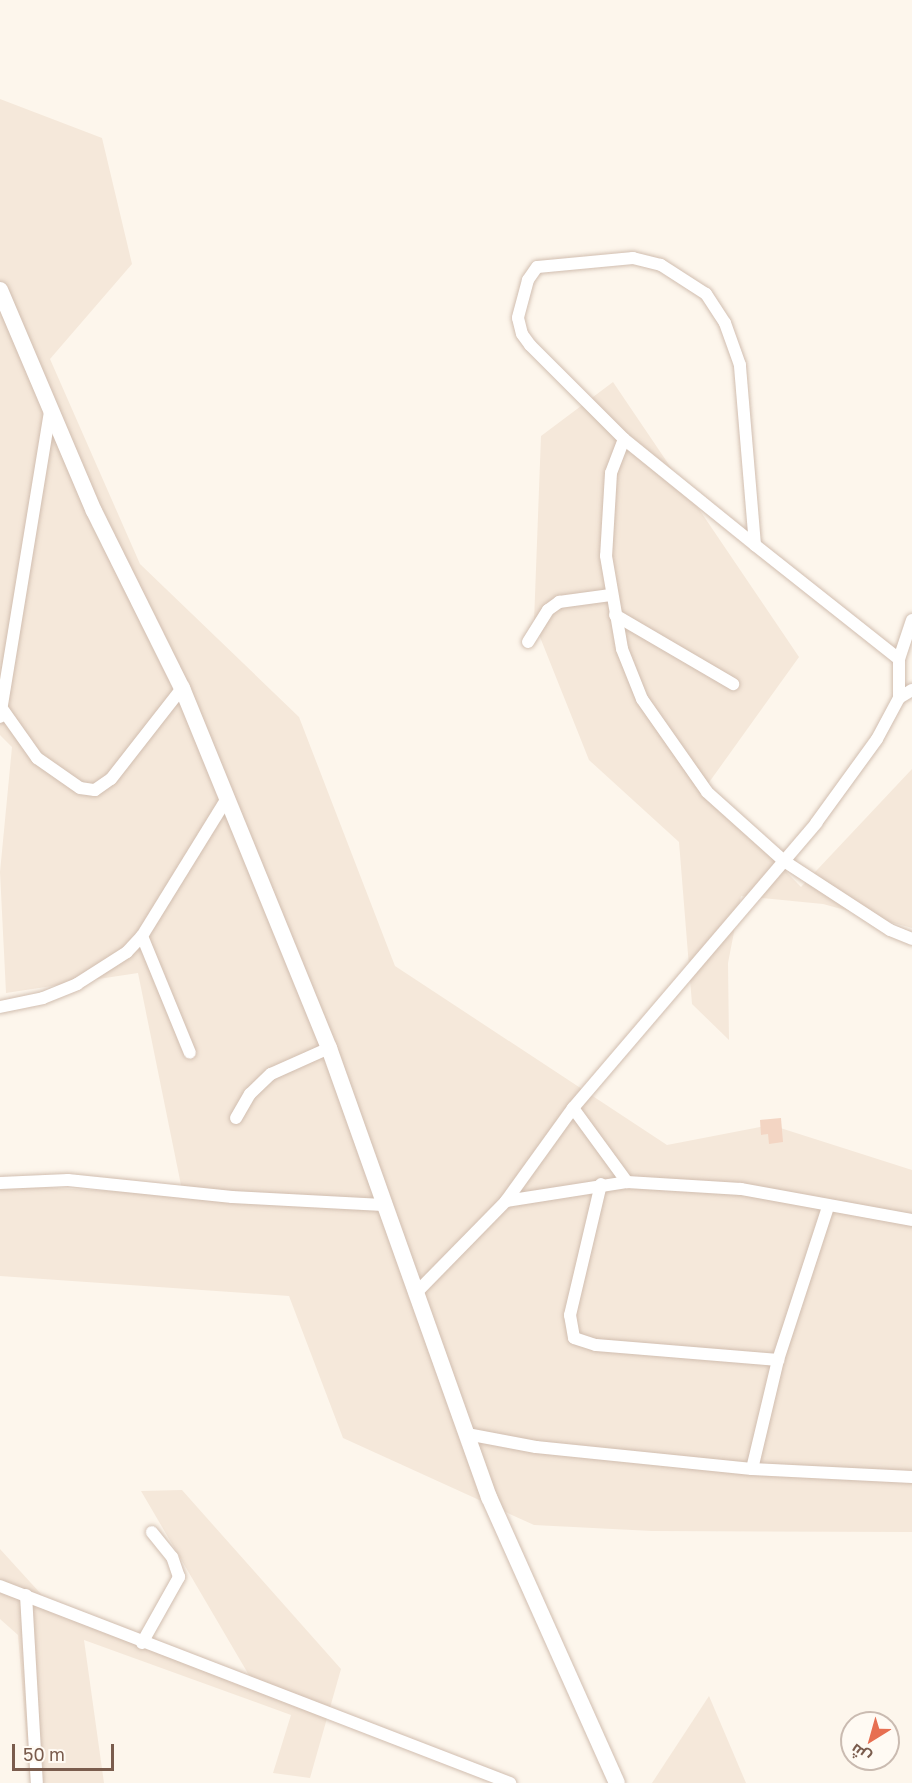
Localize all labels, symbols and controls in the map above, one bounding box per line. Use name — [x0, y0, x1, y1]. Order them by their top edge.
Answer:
north arrow — [840, 1711, 900, 1771]
scale bar — [15, 1732, 117, 1770]
text: ش — [846, 1740, 875, 1768]
text: 50 m — [23, 1743, 65, 1765]

